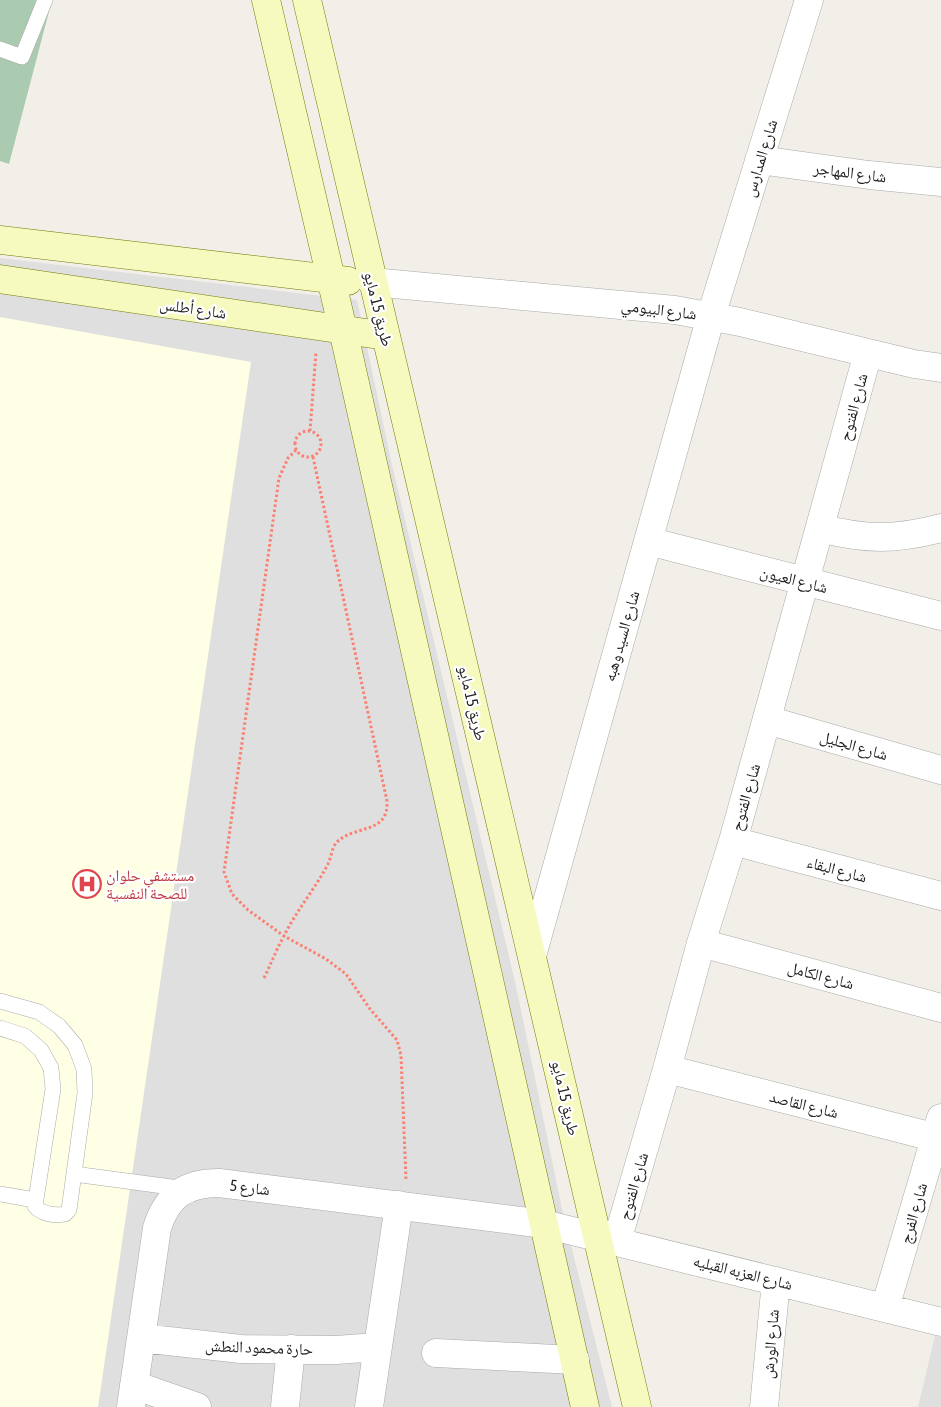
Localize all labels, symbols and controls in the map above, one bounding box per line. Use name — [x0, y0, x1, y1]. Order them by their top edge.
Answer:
street label: شارع المدارس — [740, 117, 782, 200]
street label: شارع المهاجر — [811, 158, 887, 187]
street label: طريق 15 مايو — [359, 270, 397, 349]
street label: شارع أطلس — [158, 294, 228, 324]
street label: شارع البيومي — [620, 295, 698, 327]
street label: شارع الفتوح — [835, 371, 873, 443]
street label: شارع العيون — [758, 562, 830, 598]
street label: شارع السيد وهبه — [599, 589, 644, 684]
street label: طريق 15 مايو — [454, 664, 490, 743]
street label: شارع الجليل — [818, 727, 890, 765]
street label: شارع الفتوح — [727, 761, 765, 833]
street label: شارع البقاء — [804, 852, 869, 888]
place label: مستشفي حلوان للصحة النفسية — [106, 866, 194, 902]
hospital icon: مستشفي حلوان للصحة النفسية — [72, 869, 102, 899]
street label: شارع الكامل — [785, 958, 856, 994]
street label: طريق 15 مايو — [547, 1059, 583, 1138]
street label: شارع القاصد — [767, 1087, 840, 1123]
street label: شارع الفتوح — [615, 1150, 653, 1222]
street label: شارع 5 — [229, 1176, 271, 1200]
street label: شارع الفرج — [896, 1180, 932, 1246]
street label: شارع العزبه القبليه — [691, 1251, 795, 1295]
street label: شارع الورش — [758, 1309, 784, 1380]
street label: حارة محمود النطش — [205, 1336, 313, 1360]

